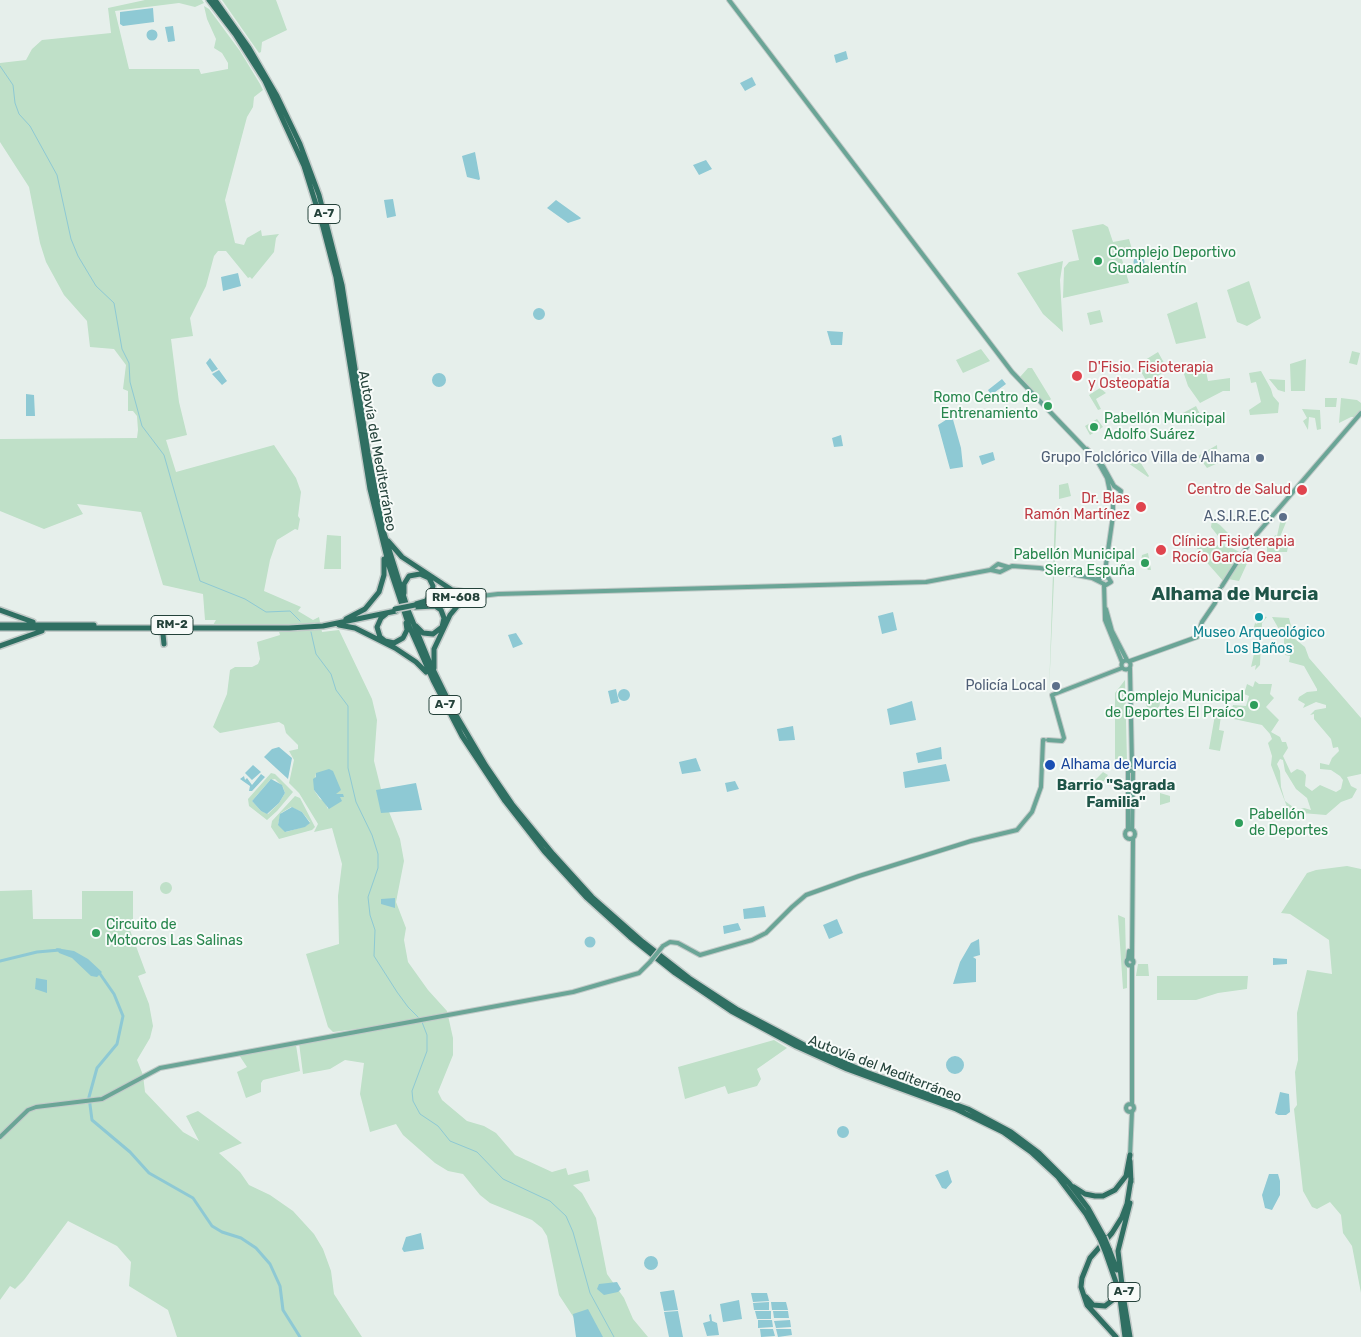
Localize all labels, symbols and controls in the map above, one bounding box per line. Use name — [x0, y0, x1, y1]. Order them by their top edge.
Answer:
road number: A-7 — [308, 204, 340, 223]
place label: Complejo Deportivo Guadalentín — [1108, 245, 1236, 278]
marker: Complejo Deportivo Guadalentín — [1092, 255, 1104, 267]
place label: D'Fisio. Fisioterapia y Osteopatía — [1088, 360, 1213, 392]
street label: Autovía del Mediterráneo — [355, 369, 399, 533]
marker: D'Fisio. Fisioterapia y Osteopatía — [1070, 369, 1084, 383]
place label: Romo Centro de Entrenamiento — [933, 390, 1038, 422]
marker: Romo Centro de Entrenamiento — [1042, 400, 1054, 412]
place label: Pabellón Municipal Adolfo Suárez — [1104, 411, 1226, 444]
marker: Pabellón Municipal Adolfo Suárez — [1088, 421, 1100, 433]
place label: Grupo Folclórico Villa de Alhama — [1041, 450, 1250, 466]
marker: Grupo Folclórico Villa de Alhama — [1254, 452, 1266, 464]
place label: Centro de Salud — [1187, 482, 1291, 498]
marker: Centro de Salud — [1295, 483, 1309, 497]
place label: Dr. Blas Ramón Martínez — [1024, 491, 1130, 524]
marker: Dr. Blas Ramón Martínez — [1134, 500, 1148, 514]
place label: A.S.I.R.E.C. — [1204, 509, 1273, 525]
marker: A.S.I.R.E.C. — [1277, 511, 1289, 523]
place label: Clínica Fisioterapia Rocío García Gea — [1172, 534, 1295, 566]
marker: Clínica Fisioterapia Rocío García Gea — [1154, 543, 1168, 557]
place label: Pabellón Municipal Sierra Espuña — [1013, 547, 1135, 580]
marker: Pabellón Municipal Sierra Espuña — [1139, 557, 1151, 569]
district label: Alhama de Murcia — [1152, 584, 1318, 606]
road number: RM-608 — [426, 588, 486, 608]
marker: Museo Arqueológico Los Baños — [1253, 611, 1265, 623]
road number: RM-2 — [151, 616, 193, 634]
place label: Museo Arqueológico Los Baños — [1193, 625, 1325, 658]
place label: Policía Local — [965, 678, 1046, 694]
marker: Policía Local — [1050, 680, 1062, 692]
place label: Complejo Municipal de Deportes El Praíco — [1105, 689, 1244, 722]
road number: A-7 — [429, 696, 461, 714]
marker: Complejo Municipal de Deportes El Praíco — [1248, 699, 1260, 711]
place label: Alhama de Murcia — [1061, 757, 1177, 773]
marker: Alhama de Murcia — [1043, 758, 1057, 772]
district label: Barrio "Sagrada Familia" — [1057, 777, 1175, 812]
place label: Pabellón de Deportes — [1249, 807, 1328, 840]
marker: Pabellón de Deportes — [1233, 817, 1245, 829]
place label: Circuito de Motocros Las Salinas — [106, 917, 243, 950]
marker: Circuito de Motocros Las Salinas — [90, 927, 102, 939]
street label: Autovía del Mediterráneo — [806, 1032, 964, 1106]
road number: A-7 — [1108, 1282, 1140, 1301]

